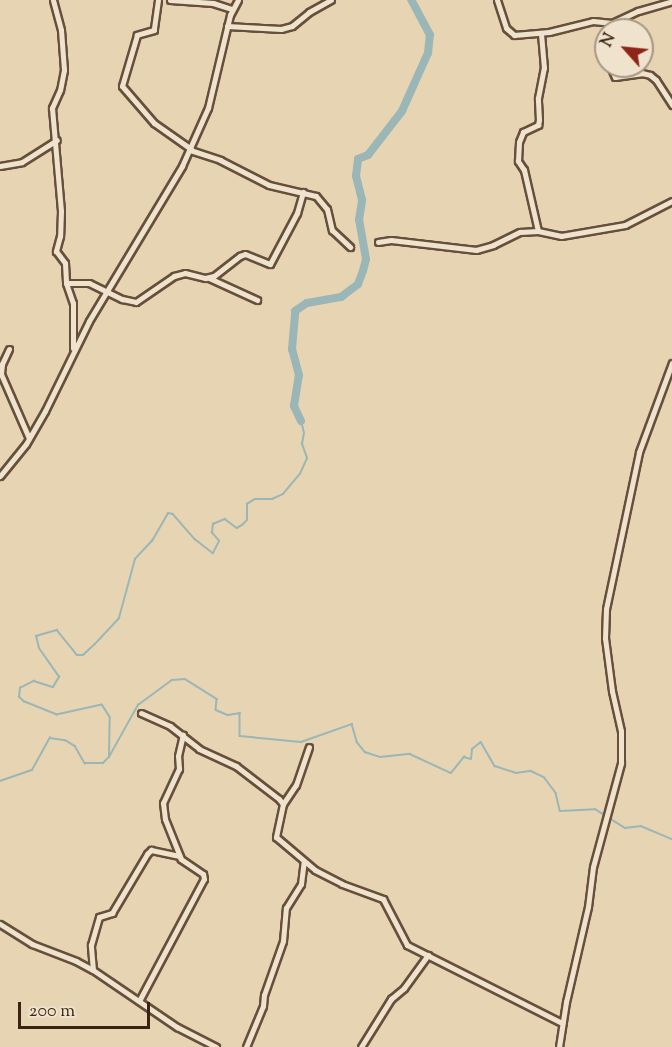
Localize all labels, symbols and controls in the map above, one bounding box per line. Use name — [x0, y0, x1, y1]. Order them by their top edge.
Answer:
north arrow — [594, 18, 654, 78]
text: N — [596, 30, 622, 51]
scale bar — [21, 990, 153, 1028]
text: 200 m — [29, 999, 75, 1025]

